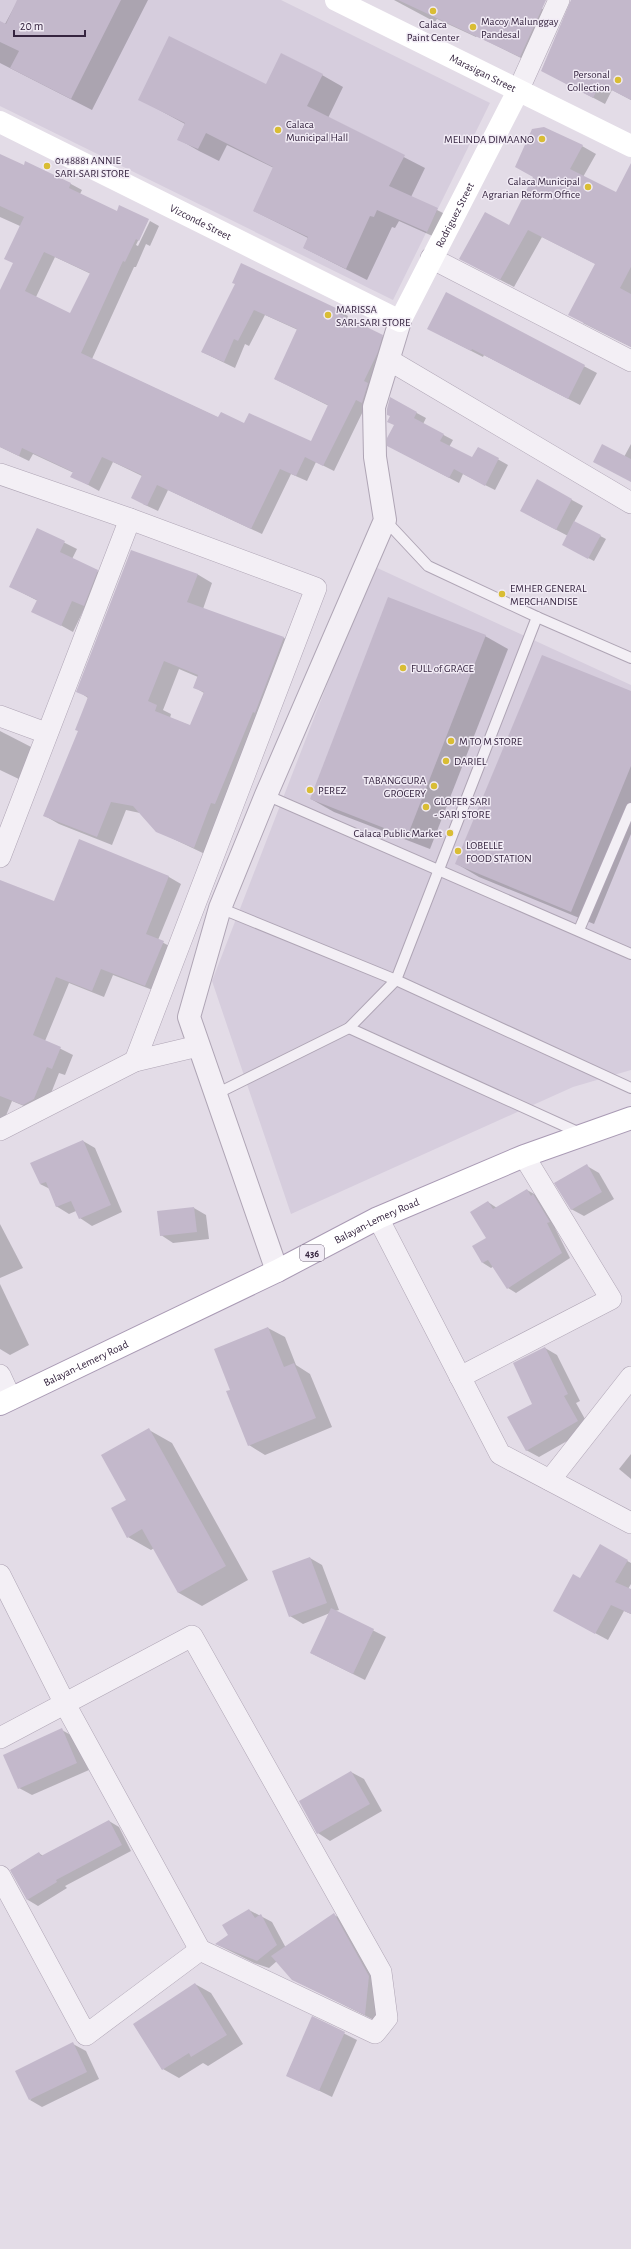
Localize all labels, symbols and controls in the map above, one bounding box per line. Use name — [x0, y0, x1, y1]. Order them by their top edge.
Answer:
marker: Calaca Paint Center — [428, 6, 438, 16]
scale bar — [14, 12, 85, 38]
place label: Macoy Malunggay Pandesal — [481, 16, 559, 40]
place label: Calaca Paint Center — [407, 19, 460, 43]
text: 20 m — [20, 20, 43, 32]
marker: Macoy Malunggay Pandesal — [468, 22, 478, 32]
street label: Marasigan Street — [448, 52, 518, 94]
place label: Personal Collection — [567, 69, 610, 93]
marker: Personal Collection — [613, 75, 623, 85]
place label: Calaca Municipal Hall — [286, 119, 348, 143]
marker: Calaca Municipal Hall — [273, 125, 283, 135]
place label: MELINDA DIMAANO — [444, 134, 534, 145]
marker: MELINDA DIMAANO — [537, 134, 547, 144]
place label: 0148881 ANNIE SARI-SARI STORE — [55, 155, 130, 179]
marker: 0148881 ANNIE SARI-SARI STORE — [42, 161, 52, 171]
place label: Calaca Municipal Agrarian Reform Office — [482, 176, 580, 200]
street label: Rodriguez Street — [434, 180, 476, 249]
marker: Calaca Municipal Agrarian Reform Office — [583, 182, 593, 192]
street label: Vizconde Street — [168, 202, 233, 242]
place label: MARISSA SARI-SARI STORE — [336, 304, 411, 328]
marker: MARISSA SARI-SARI STORE — [323, 310, 333, 320]
place label: EMHER GENERAL MERCHANDISE — [510, 583, 587, 607]
marker: EMHER GENERAL MERCHANDISE — [497, 589, 507, 599]
marker: FULL of GRACE — [398, 663, 408, 673]
place label: FULL of GRACE — [411, 663, 475, 674]
marker: M TO M STORE — [446, 736, 456, 746]
place label: M TO M STORE — [459, 736, 523, 747]
marker: DARIEL — [441, 756, 451, 766]
place label: DARIEL — [454, 756, 487, 767]
place label: TABANGCURA GROCERY — [364, 775, 427, 799]
marker: TABANGCURA GROCERY — [429, 781, 439, 791]
marker: PEREZ — [305, 785, 315, 795]
place label: PEREZ — [318, 785, 346, 796]
place label: GLOFER SARI - SARI STORE — [434, 796, 491, 820]
marker: GLOFER SARI - SARI STORE — [421, 802, 431, 812]
place label: Calaca Public Market — [354, 828, 442, 839]
marker: Calaca Public Market — [445, 828, 455, 838]
place label: LOBELLE FOOD STATION — [466, 840, 532, 864]
marker: LOBELLE FOOD STATION — [453, 846, 463, 856]
street label: Balayan-Lemery Road — [333, 1196, 421, 1246]
road number: 436 — [300, 1245, 324, 1261]
street label: Balayan-Lemery Road — [42, 1338, 130, 1388]

